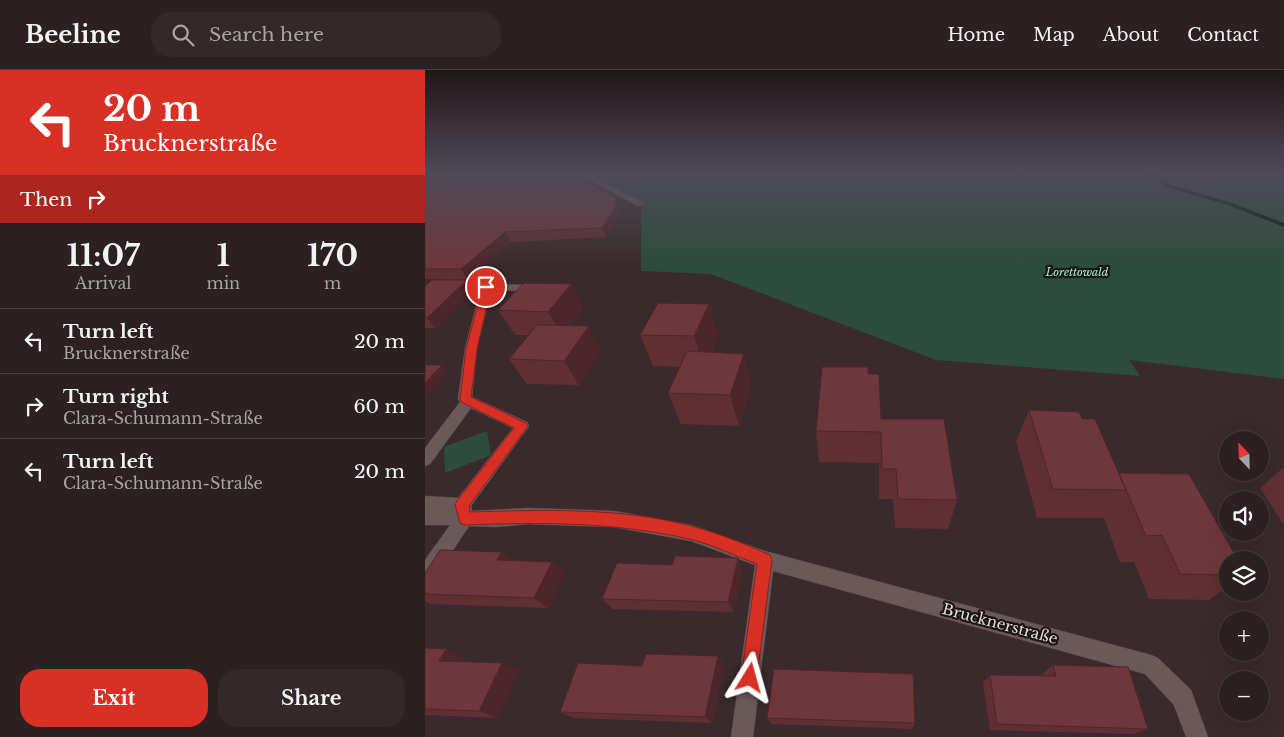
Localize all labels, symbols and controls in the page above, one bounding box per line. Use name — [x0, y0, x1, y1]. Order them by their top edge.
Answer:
search box — [151, 12, 501, 57]
text: Beeline — [25, 20, 121, 49]
icon: search — [169, 21, 197, 49]
text: Search here — [209, 23, 324, 46]
text: Home — [947, 24, 1005, 46]
text: Map — [1033, 24, 1075, 46]
text: About — [1103, 24, 1159, 46]
text: Contact — [1187, 24, 1259, 46]
text: 20 m — [103, 87, 200, 130]
icon: left — [20, 90, 85, 155]
text: Brucknerstraße — [103, 130, 277, 157]
icon: right — [82, 185, 110, 213]
text: Then — [20, 188, 72, 211]
text: 11:07 — [67, 237, 140, 274]
text: 1 — [217, 237, 230, 274]
text: 170 — [307, 237, 358, 274]
park label: Lorettowald — [1045, 265, 1109, 279]
pin — [465, 266, 507, 308]
text: Arrival — [75, 273, 132, 293]
text: min — [206, 273, 240, 293]
text: m — [324, 273, 341, 293]
icon: arrive — [472, 273, 500, 301]
text: Turn left — [63, 320, 154, 343]
icon: left — [20, 327, 48, 355]
text: 20 m — [354, 330, 405, 353]
text: Brucknerstraße — [63, 343, 190, 363]
text: Turn right — [63, 385, 169, 408]
icon: right — [20, 392, 48, 420]
text: 60 m — [353, 395, 405, 418]
text: Clara-Schumann-Straße — [63, 408, 263, 428]
north arrow — [1219, 431, 1269, 481]
map controls — [1219, 431, 1269, 721]
text: Turn left — [63, 450, 154, 473]
icon: left — [20, 457, 48, 485]
text: 20 m — [354, 460, 405, 483]
text: Clara-Schumann-Straße — [63, 473, 263, 493]
button: sound — [1219, 491, 1269, 541]
button: layers — [1219, 551, 1269, 601]
street label: Brucknerstraße — [940, 599, 1060, 648]
button: + — [1219, 611, 1269, 661]
position arrow — [723, 651, 775, 703]
button: Exit — [20, 669, 208, 727]
button: Share — [218, 669, 405, 727]
button: − — [1219, 671, 1269, 721]

